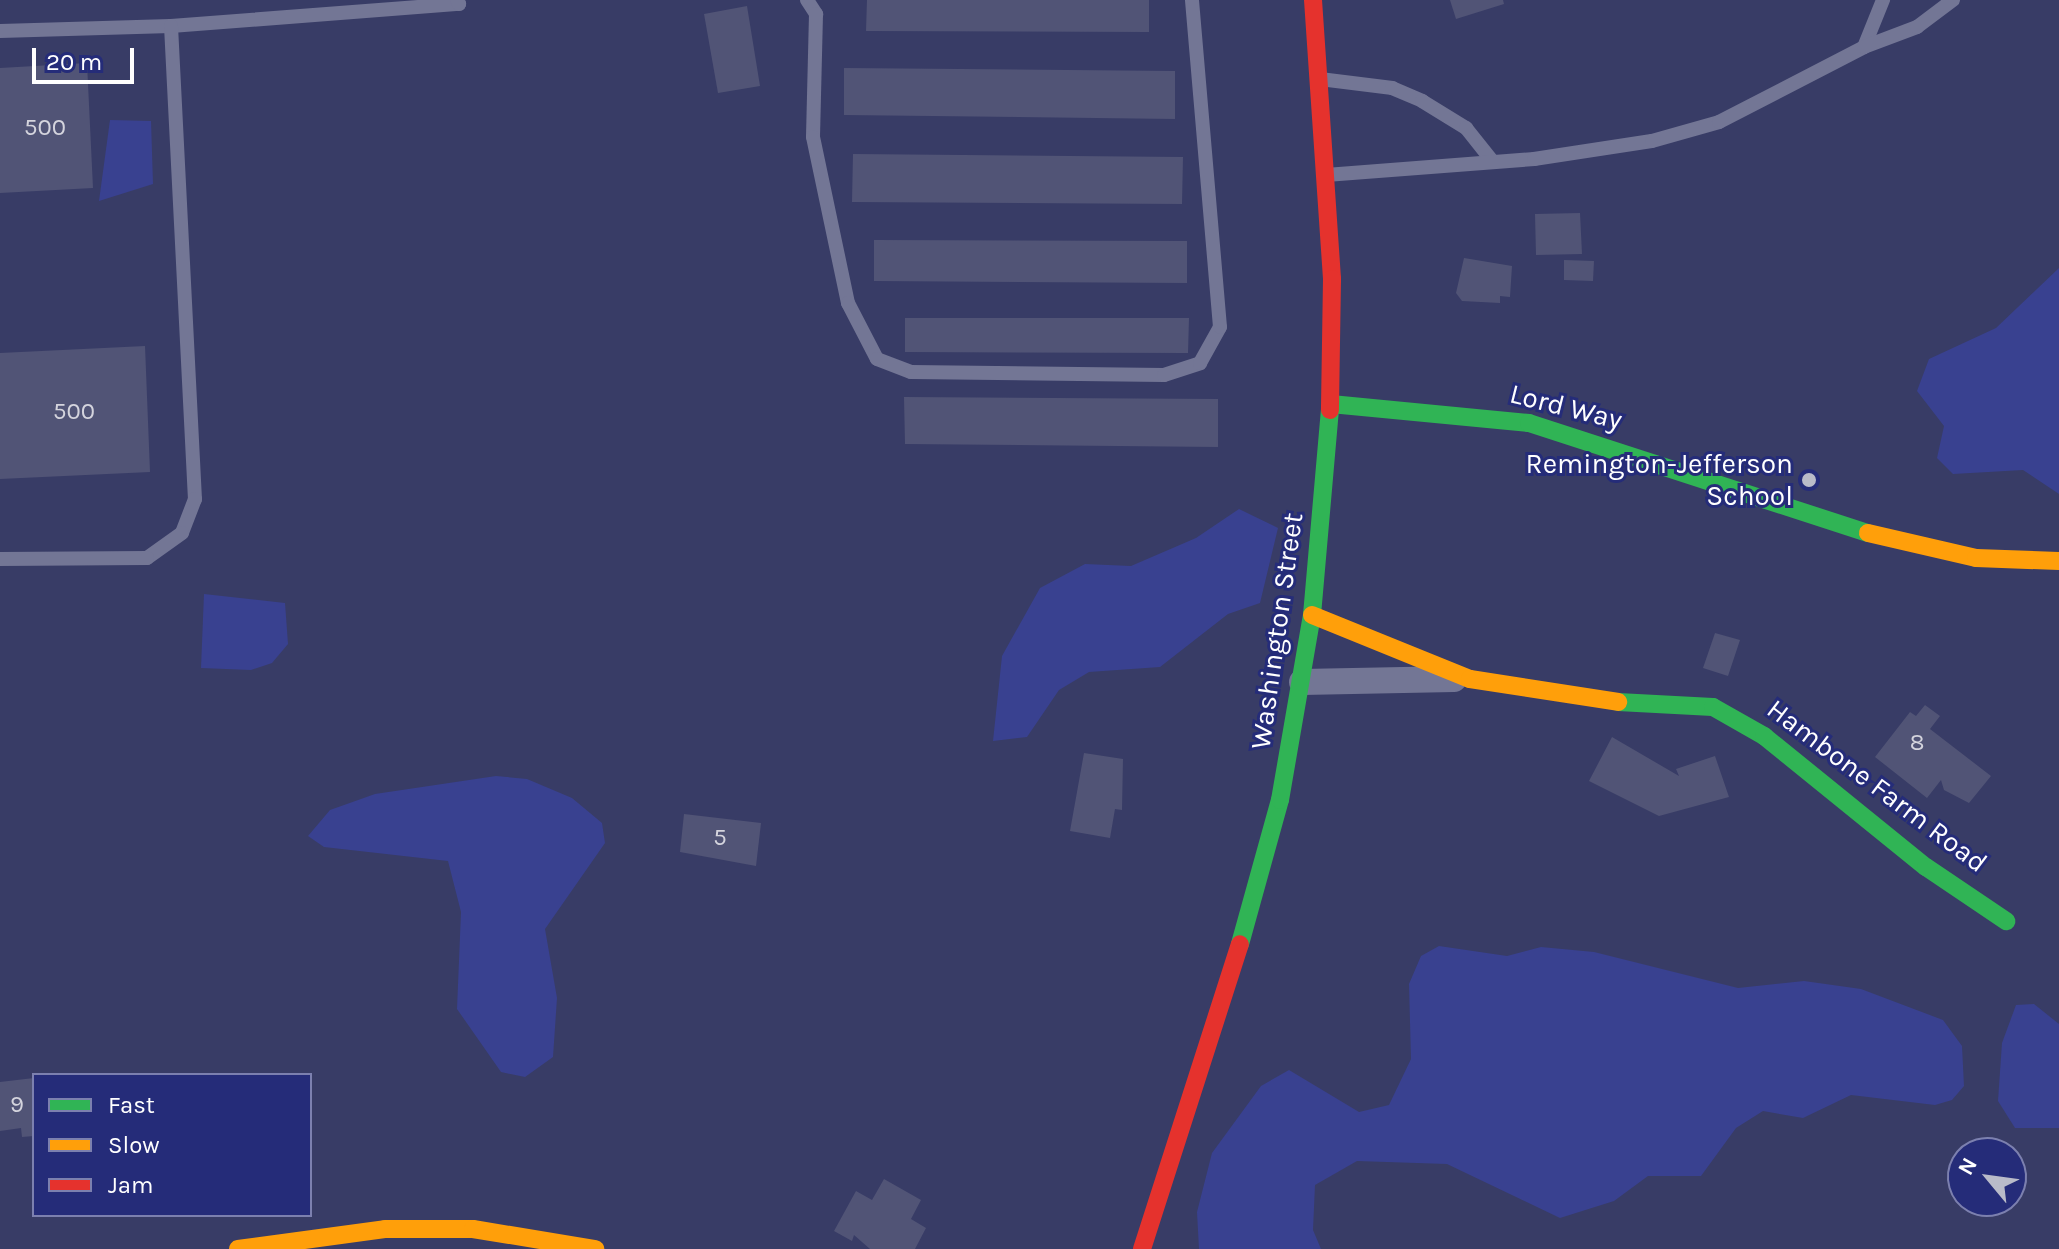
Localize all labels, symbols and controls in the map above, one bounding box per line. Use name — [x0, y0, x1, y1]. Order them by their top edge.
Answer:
scale bar — [36, 32, 138, 82]
text: 20 m — [46, 48, 102, 76]
house number: 500 — [24, 114, 66, 142]
street label: Lord Way — [1506, 377, 1626, 437]
house number: 500 — [53, 398, 95, 426]
place label: Remington-Jefferson School — [1525, 447, 1793, 513]
marker: Remington-Jefferson School — [1800, 471, 1818, 489]
street label: Washington Street — [1244, 511, 1310, 751]
street label: Hambone Farm Road — [1760, 692, 1994, 880]
house number: 8 — [1910, 729, 1924, 757]
house number: 5 — [713, 824, 727, 852]
legend — [32, 1073, 312, 1217]
house number: 9 — [10, 1091, 24, 1119]
text: Fast — [108, 1091, 155, 1119]
text: Slow — [108, 1131, 160, 1159]
north arrow — [1947, 1137, 2027, 1217]
text: N — [1953, 1153, 1983, 1180]
text: Jam — [108, 1171, 153, 1199]

